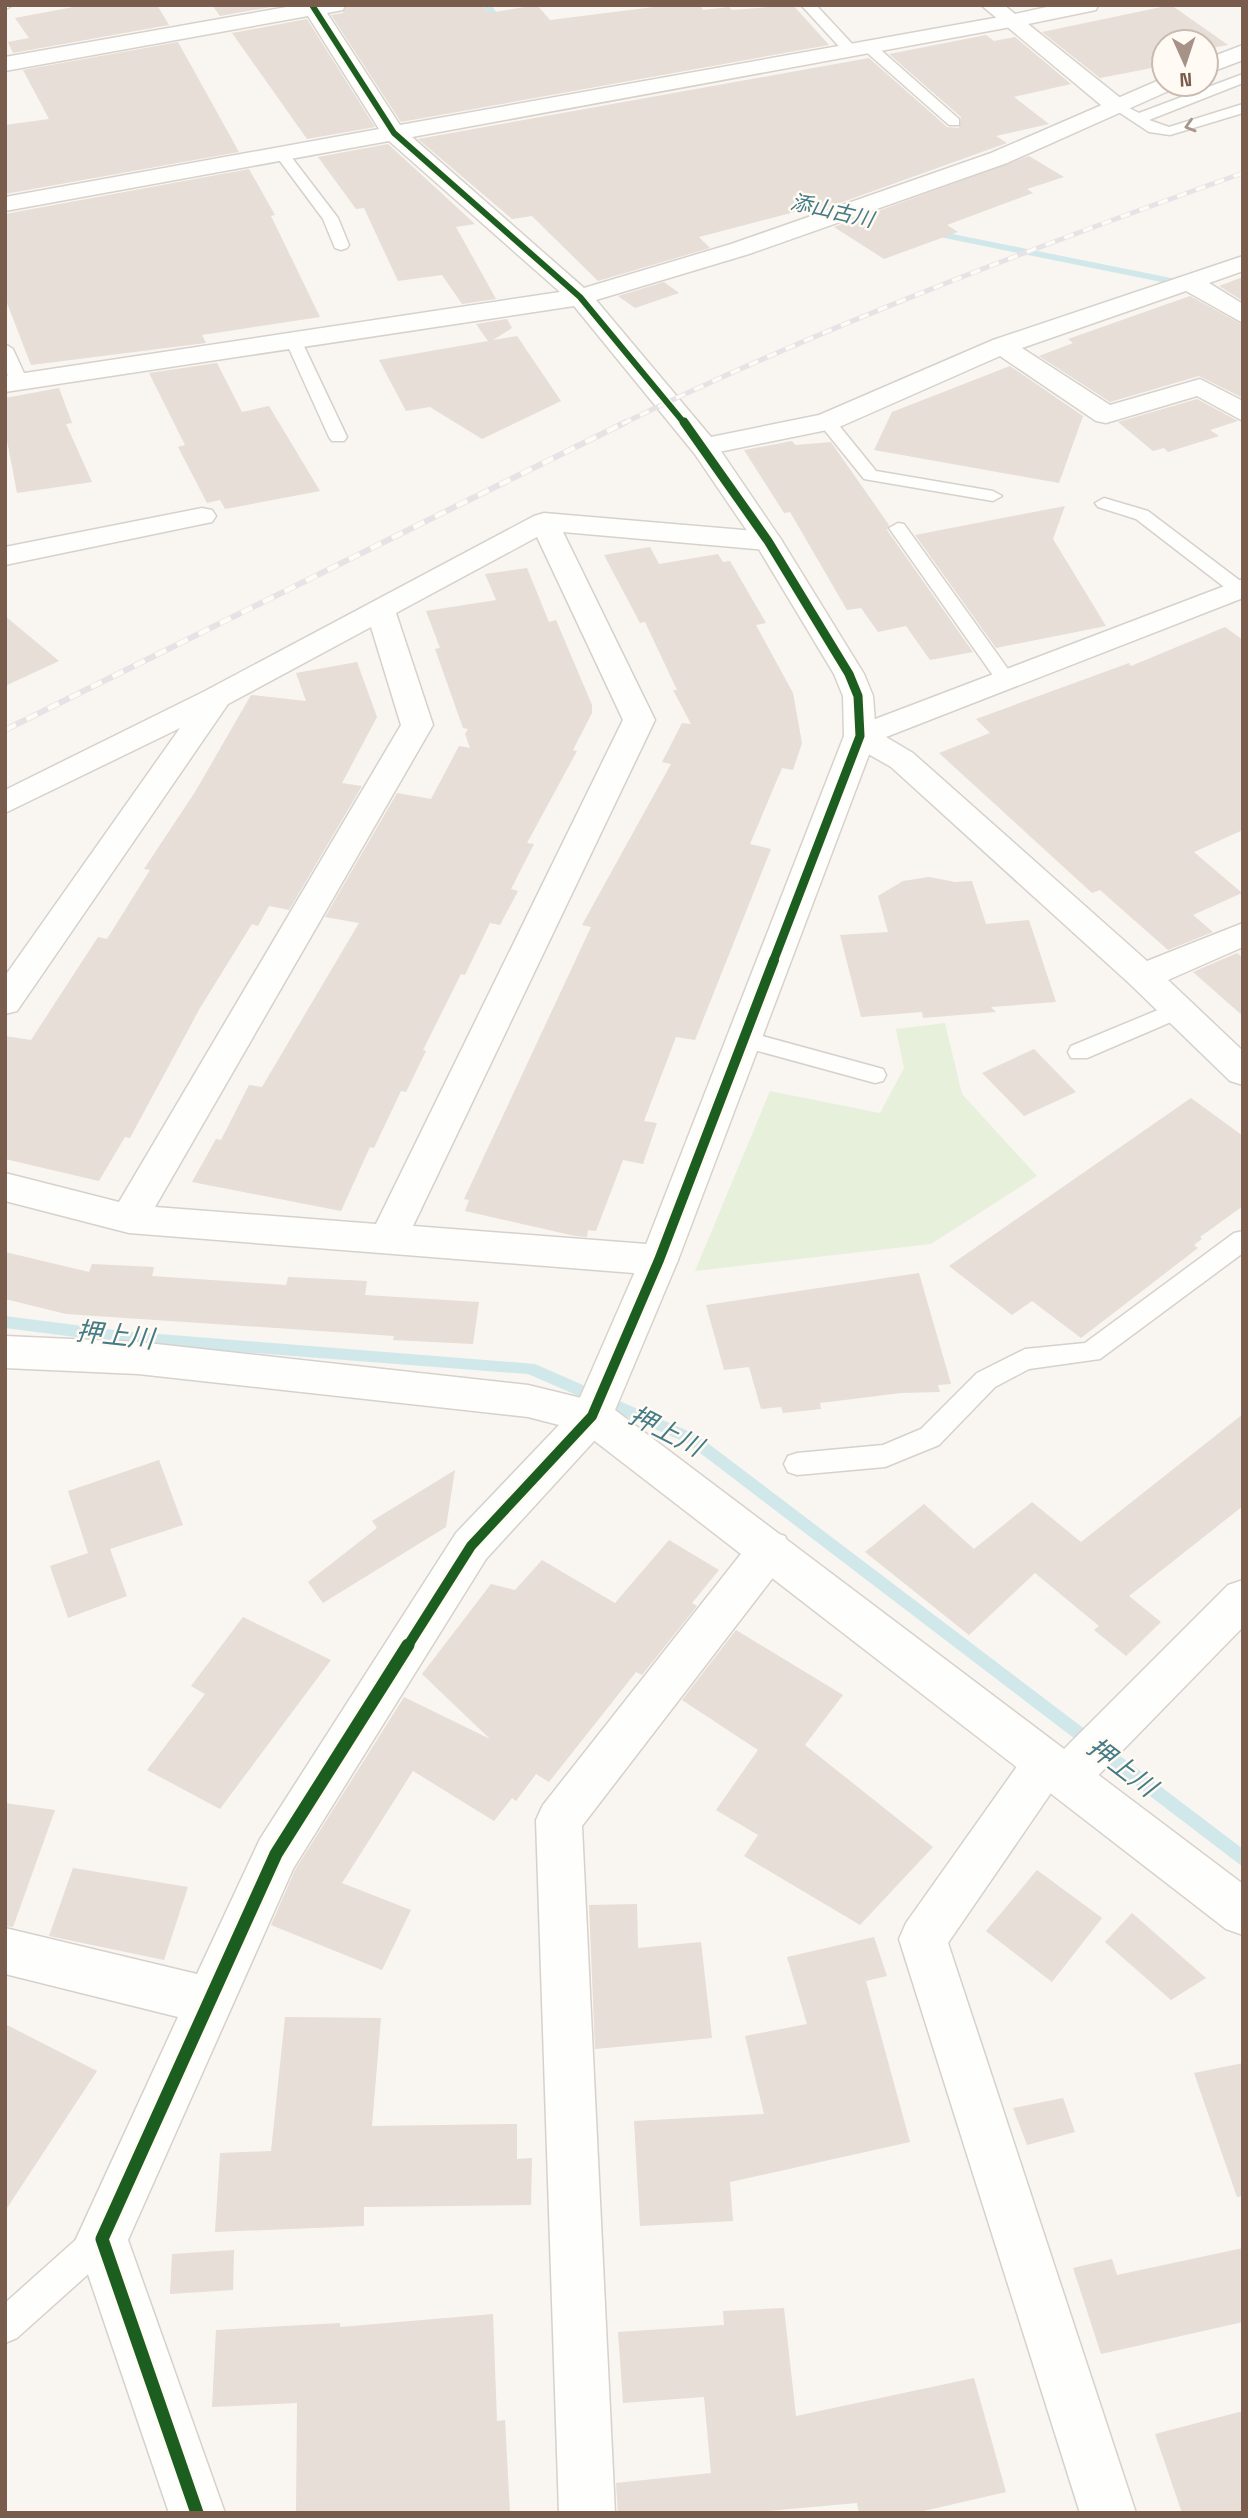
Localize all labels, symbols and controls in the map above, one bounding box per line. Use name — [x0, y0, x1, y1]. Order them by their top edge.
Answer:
north arrow — [1150, 28, 1220, 98]
text: N — [1179, 67, 1193, 92]
one-way arrow — [1184, 117, 1196, 132]
water label: 添山古川 — [788, 188, 878, 234]
water label: 押上川 — [74, 1314, 159, 1356]
water label: 押上川 — [624, 1398, 711, 1465]
water label: 押上川 — [1081, 1730, 1166, 1806]

